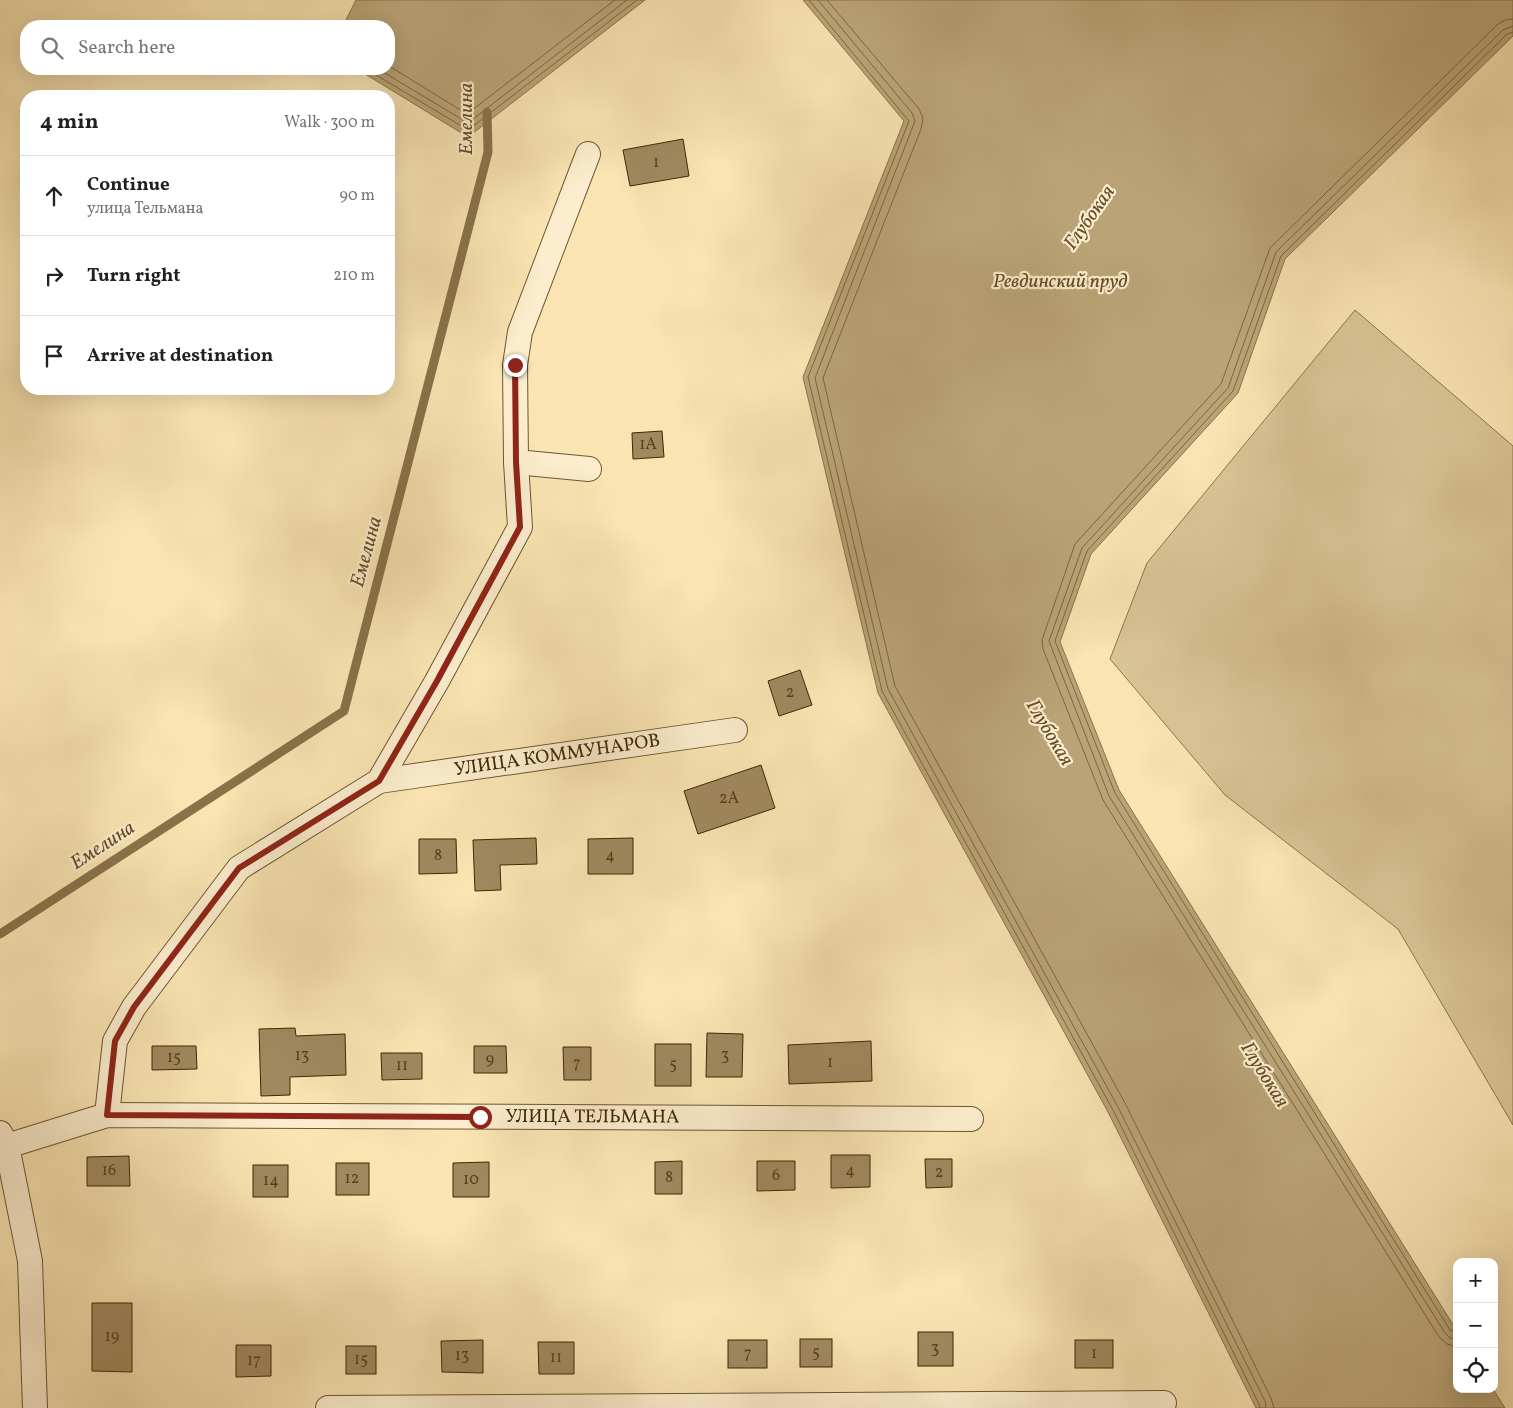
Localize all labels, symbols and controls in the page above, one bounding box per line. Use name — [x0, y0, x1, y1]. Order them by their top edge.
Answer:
search box — [20, 20, 395, 75]
icon: search — [38, 34, 66, 62]
text: Search here — [78, 35, 175, 61]
water label: Емелина — [453, 83, 481, 155]
text: 4 min — [40, 108, 99, 137]
text: Walk · 300 m — [284, 112, 375, 134]
house number: 1 — [653, 152, 659, 174]
text: Continue — [87, 172, 170, 198]
water label: Глубокая — [1058, 180, 1122, 256]
icon: ahead — [40, 182, 68, 210]
text: 90 m — [339, 185, 375, 207]
text: улица Тельмана — [87, 198, 204, 220]
icon: right — [40, 262, 68, 290]
text: Turn right — [87, 263, 180, 289]
text: 210 m — [333, 265, 375, 287]
water label: Ревдинский пруд — [993, 268, 1127, 296]
icon: arrive — [40, 342, 68, 370]
text: Arrive at destination — [87, 343, 273, 369]
route end — [504, 354, 527, 377]
house number: 1А — [639, 434, 657, 456]
water label: Емелина — [344, 513, 390, 591]
house number: 2 — [786, 682, 794, 704]
water label: Глубокая — [1018, 694, 1080, 772]
street label: УЛИЦА КОММУНАРОВ — [453, 728, 662, 783]
house number: 2А — [719, 788, 739, 810]
water label: Емелина — [65, 815, 141, 877]
house number: 8 — [434, 845, 442, 867]
house number: 4 — [605, 845, 615, 867]
water label: Глубокая — [1233, 1037, 1295, 1113]
house number: 13 — [295, 1045, 309, 1067]
house number: 3 — [721, 1045, 729, 1067]
house number: 15 — [167, 1047, 181, 1069]
house number: 9 — [486, 1049, 494, 1071]
house number: 1 — [827, 1052, 833, 1074]
house number: 7 — [573, 1053, 581, 1075]
house number: 5 — [669, 1054, 677, 1076]
house number: 11 — [396, 1055, 408, 1077]
street label: УЛИЦА ТЕЛЬМАНА — [505, 1104, 679, 1131]
route start — [469, 1106, 492, 1129]
house number: 16 — [102, 1160, 116, 1182]
house number: 4 — [845, 1160, 855, 1182]
house number: 2 — [935, 1162, 943, 1184]
house number: 6 — [772, 1165, 780, 1187]
house number: 8 — [665, 1167, 673, 1189]
house number: 12 — [345, 1168, 359, 1190]
house number: 10 — [463, 1169, 479, 1191]
house number: 14 — [263, 1170, 279, 1192]
map controls — [1453, 1258, 1498, 1393]
button: + — [1453, 1258, 1498, 1303]
button: − — [1453, 1303, 1498, 1348]
house number: 19 — [105, 1326, 119, 1348]
house number: 3 — [931, 1338, 939, 1360]
house number: 5 — [812, 1342, 820, 1364]
house number: 7 — [744, 1343, 752, 1365]
house number: 1 — [1091, 1343, 1097, 1365]
house number: 13 — [455, 1345, 469, 1367]
house number: 11 — [550, 1347, 562, 1369]
button: locate — [1453, 1348, 1498, 1393]
house number: 15 — [354, 1349, 368, 1371]
house number: 17 — [247, 1350, 261, 1372]

